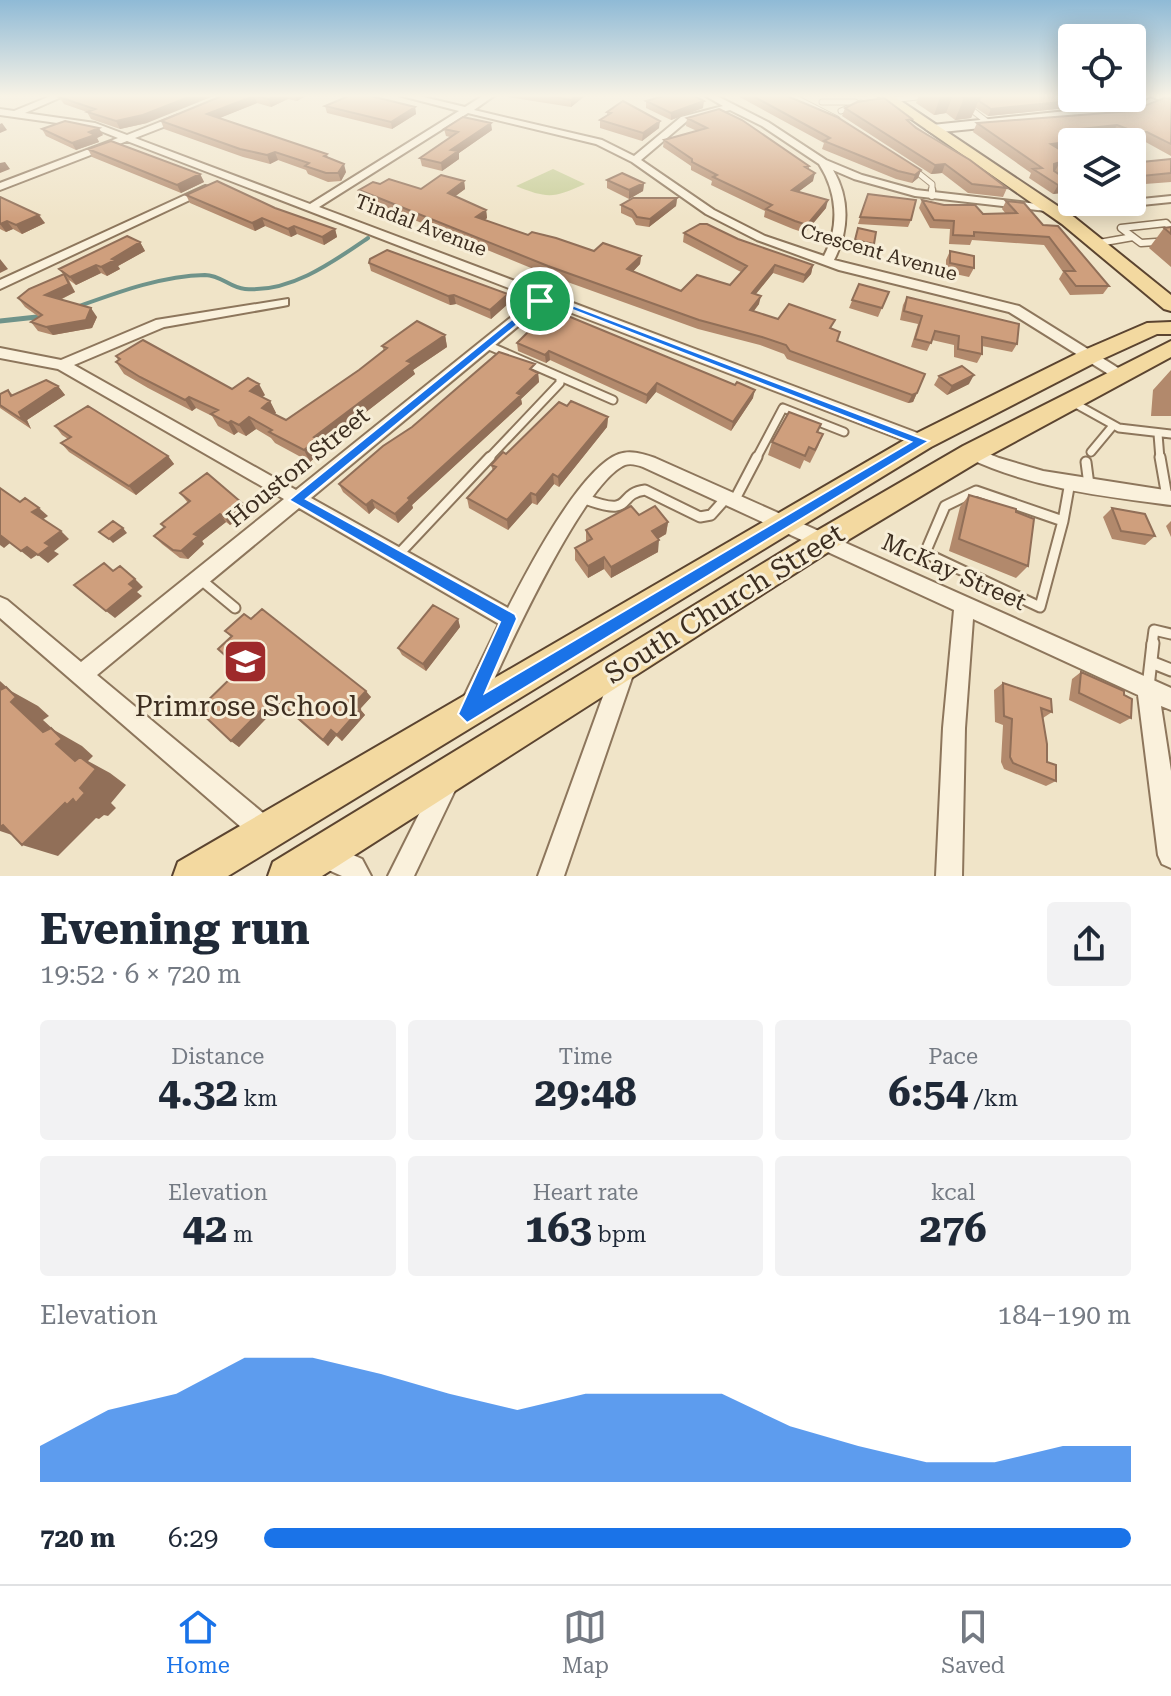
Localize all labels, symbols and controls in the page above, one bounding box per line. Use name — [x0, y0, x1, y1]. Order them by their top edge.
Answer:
map controls — [1058, 24, 1146, 216]
button: locate — [1058, 24, 1146, 112]
button: layers — [1058, 128, 1146, 216]
street label: Tindal Avenue — [352, 189, 490, 261]
street label: Crescent Avenue — [798, 218, 960, 286]
pin — [506, 267, 574, 335]
icon: arrive — [518, 279, 562, 323]
street label: Houston Street — [221, 401, 375, 533]
street label: South Church Street — [599, 516, 850, 691]
street label: McKay Street — [878, 528, 1030, 616]
school or university icon: Primrose School — [222, 637, 270, 685]
place label: Primrose School — [135, 690, 358, 723]
button: share — [1047, 902, 1131, 986]
text: Evening run — [40, 903, 310, 955]
text: 19:52 · 6 × 720 m — [40, 959, 241, 989]
text: Distance — [171, 1044, 264, 1069]
text: Time — [559, 1044, 612, 1069]
text: Pace — [928, 1044, 978, 1069]
text: 4.32 — [158, 1069, 238, 1116]
text: 29:48 — [534, 1069, 637, 1116]
text: 6:54 — [888, 1069, 968, 1116]
text: km — [238, 1086, 278, 1111]
text: /km — [968, 1086, 1018, 1111]
text: Elevation — [168, 1180, 268, 1205]
text: Heart rate — [533, 1180, 638, 1205]
text: kcal — [931, 1180, 975, 1205]
text: 42 — [183, 1205, 227, 1252]
text: 163 — [525, 1205, 592, 1252]
text: 276 — [920, 1205, 987, 1252]
text: m — [227, 1222, 253, 1247]
text: bpm — [592, 1222, 646, 1247]
text: Elevation — [40, 1300, 158, 1330]
text: 184–190 m — [998, 1300, 1131, 1330]
text: 720 m — [40, 1523, 115, 1553]
text: 6:29 — [168, 1523, 218, 1553]
tab: Home — [166, 1605, 230, 1678]
tab: Map — [562, 1605, 609, 1678]
tab: Saved — [941, 1605, 1005, 1678]

